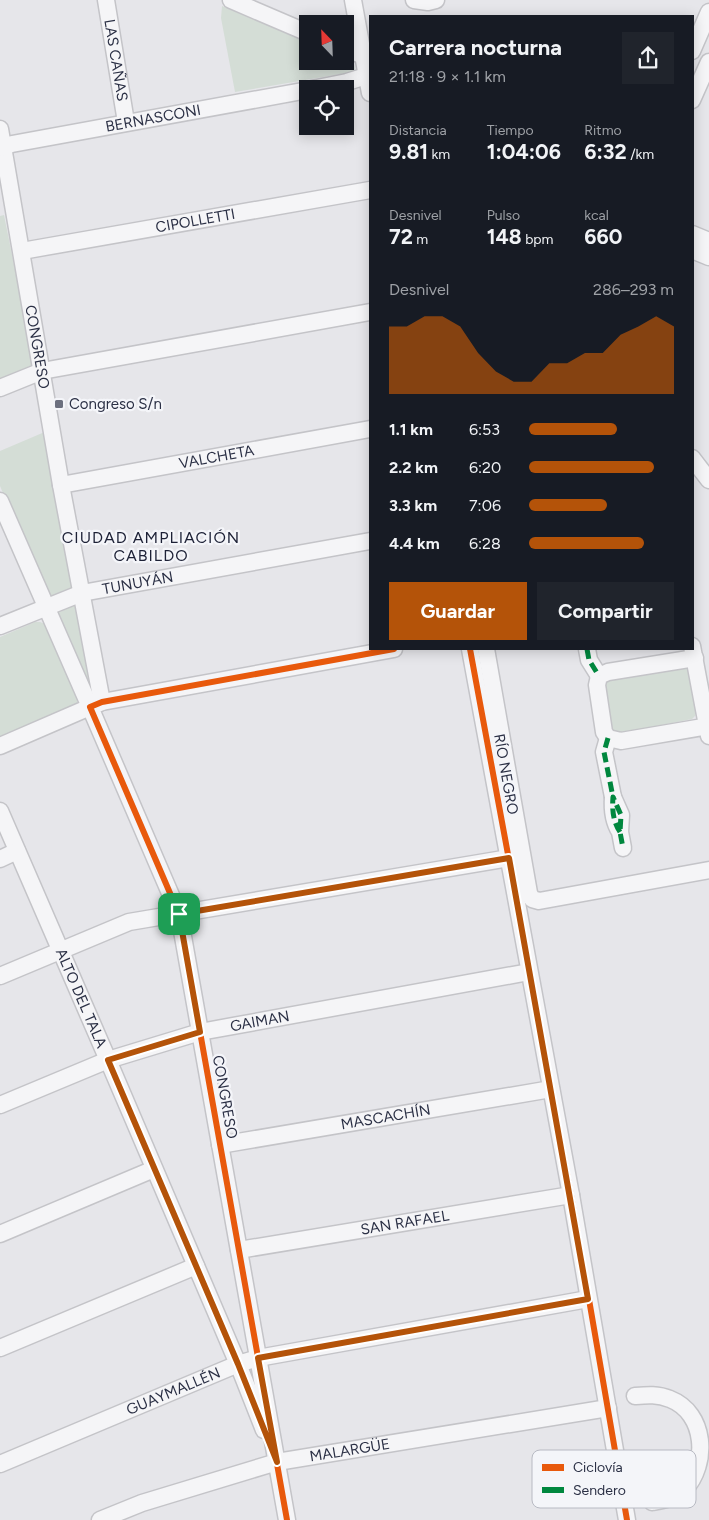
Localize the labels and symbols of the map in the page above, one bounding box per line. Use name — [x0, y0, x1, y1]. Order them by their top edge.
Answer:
north arrow — [299, 15, 354, 70]
street label: LAS CAÑAS — [100, 18, 131, 103]
street label: BERNASCONI — [104, 101, 202, 136]
street label: CIPOLLETTI — [154, 205, 237, 236]
street label: CONGRESO — [21, 304, 53, 390]
place label: Congreso S/n — [69, 395, 162, 413]
marker: Congreso S/n — [53, 398, 65, 410]
street label: VALCHETA — [177, 441, 256, 472]
district label: CIUDAD AMPLIACIÓN CABILDO — [62, 528, 240, 565]
street label: TUNUYÁN — [101, 568, 175, 598]
street label: RÍO NEGRO — [490, 732, 522, 816]
pin — [158, 893, 200, 935]
street label: ALTO DEL TALA — [52, 946, 111, 1051]
street label: GAIMAN — [229, 1007, 291, 1035]
street label: CONGRESO — [209, 1054, 241, 1140]
street label: MASCACHÍN — [340, 1101, 432, 1133]
street label: SAN RAFAEL — [359, 1206, 450, 1239]
street label: GUAYMALLÉN — [124, 1363, 223, 1419]
street label: MALARGÜE — [308, 1435, 391, 1466]
legend — [532, 1450, 696, 1508]
text: Ciclovía — [573, 1459, 623, 1476]
text: Sendero — [573, 1482, 626, 1499]

